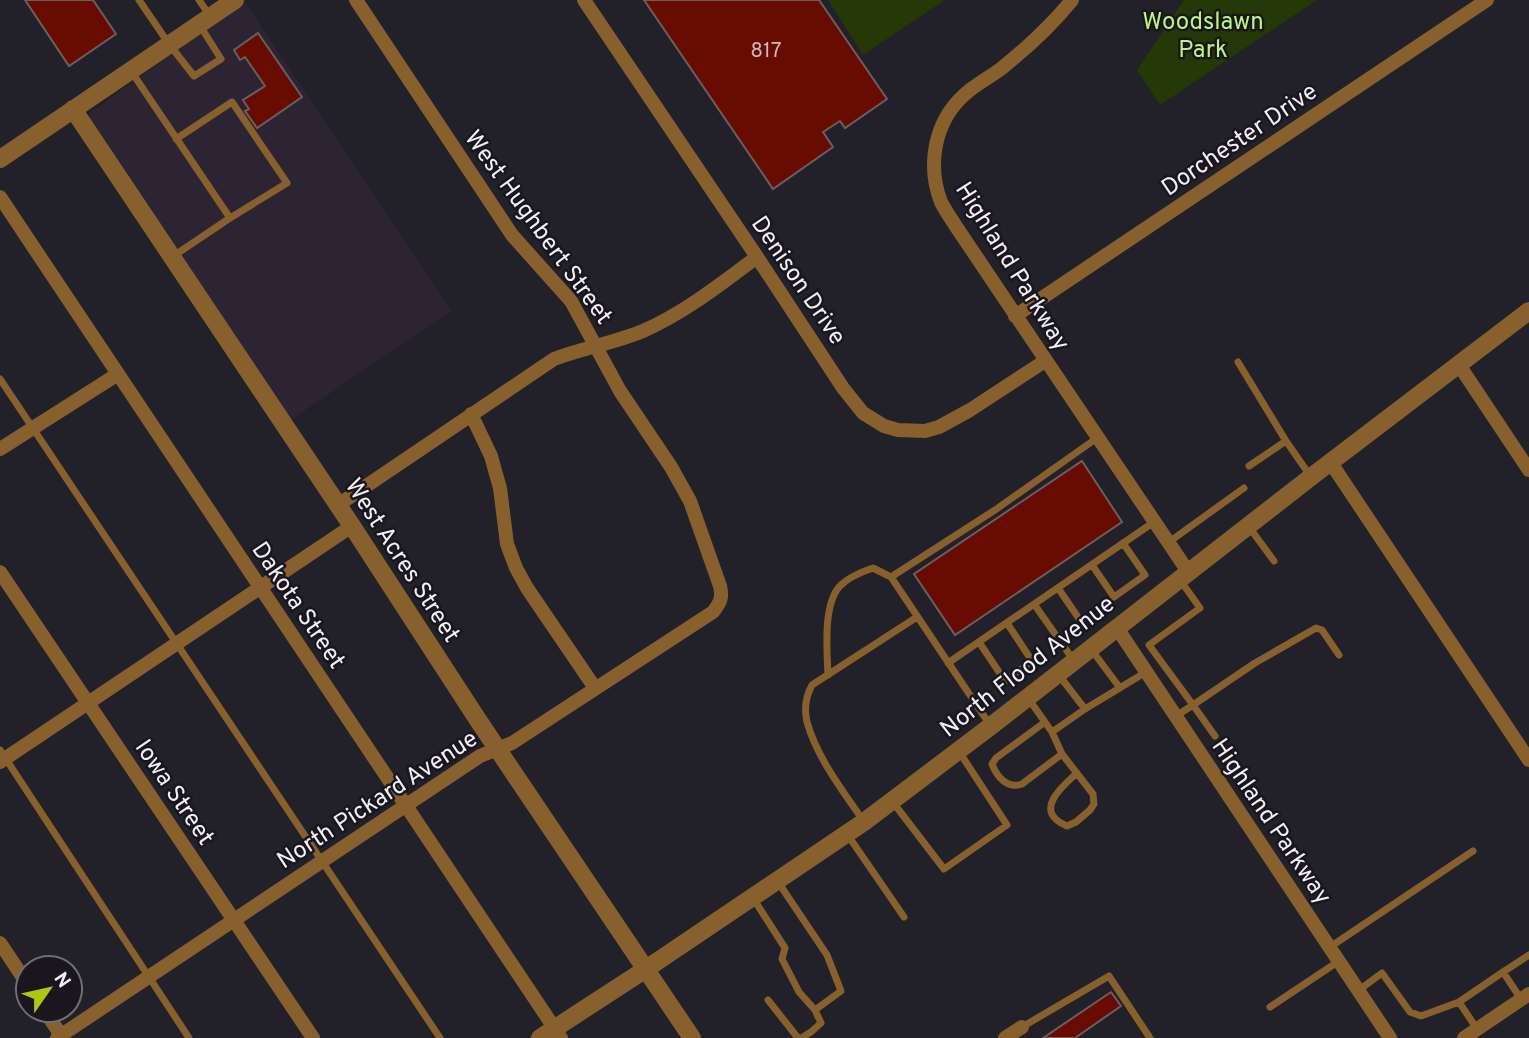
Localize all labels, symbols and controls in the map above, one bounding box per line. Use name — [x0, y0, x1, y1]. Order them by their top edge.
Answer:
park label: Woodslawn Park — [1142, 8, 1264, 66]
house number: 817 — [750, 38, 782, 65]
street label: Dorchester Drive — [1156, 77, 1324, 204]
street label: West Hughbert Street — [457, 125, 618, 331]
street label: Highland Parkway — [947, 177, 1075, 357]
street label: Denison Drive — [743, 211, 851, 351]
street label: West Acres Street — [337, 473, 466, 649]
street label: Dakota Street — [244, 537, 351, 675]
street label: North Flood Avenue — [935, 590, 1122, 745]
street label: North Pickard Avenue — [272, 725, 484, 877]
street label: Iowa Street — [127, 734, 220, 852]
street label: Highland Parkway — [1204, 734, 1337, 911]
north arrow — [14, 954, 84, 1024]
text: N — [48, 968, 75, 993]

